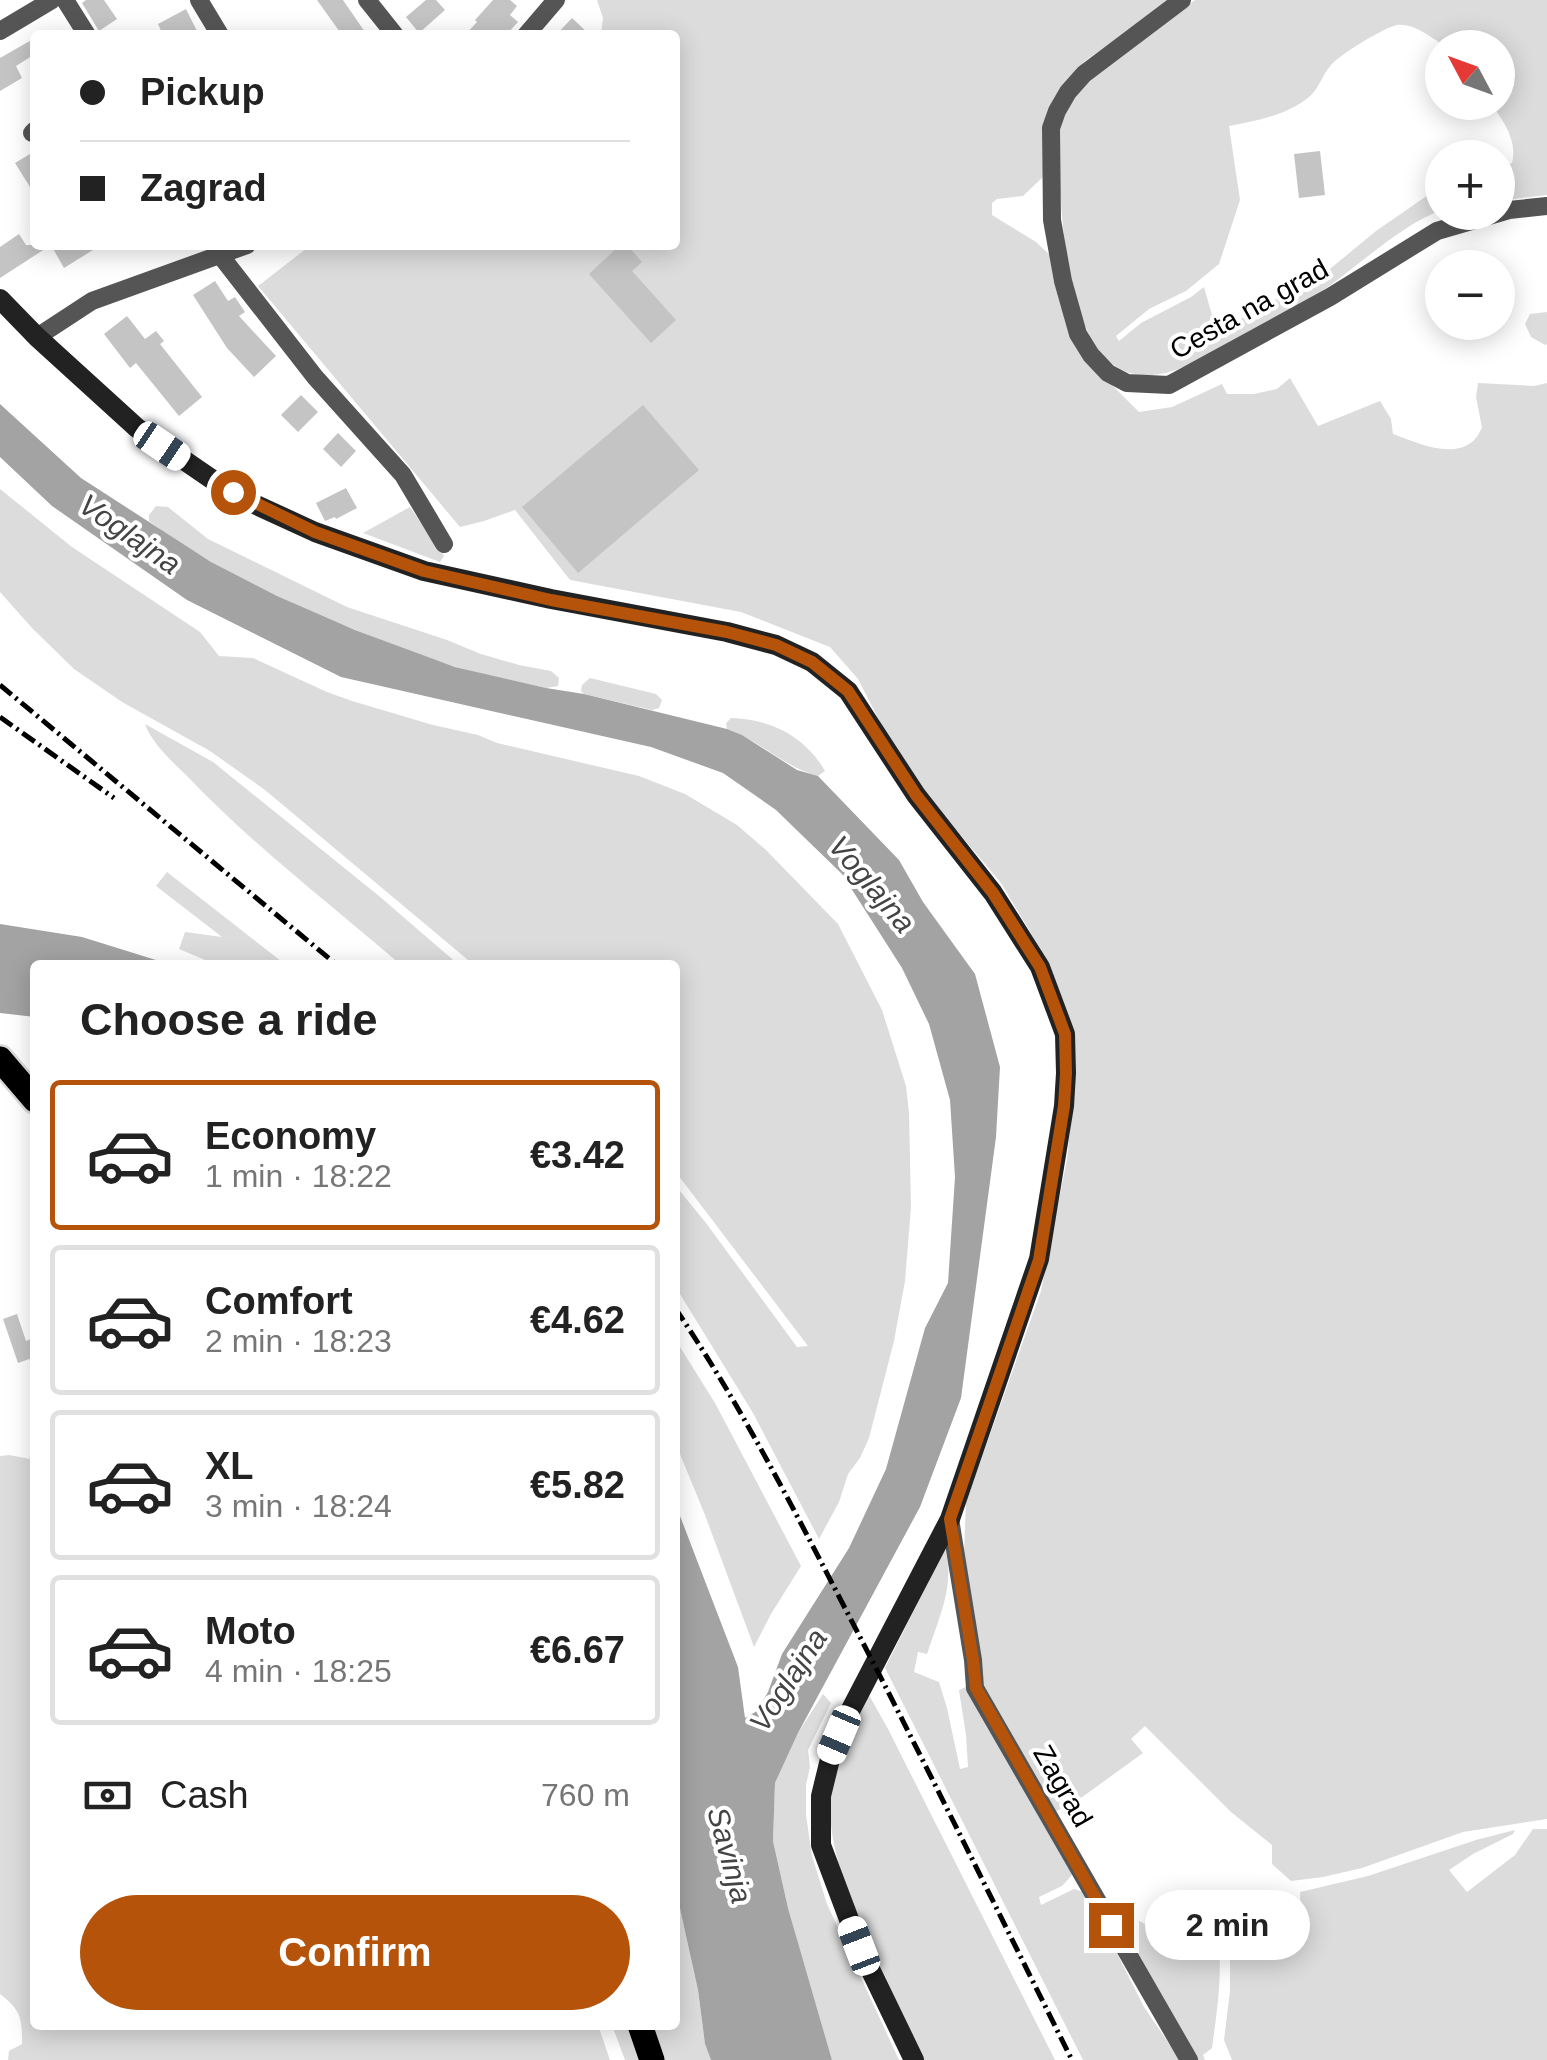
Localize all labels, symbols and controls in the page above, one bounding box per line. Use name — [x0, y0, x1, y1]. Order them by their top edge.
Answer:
north arrow — [1425, 30, 1515, 120]
map controls — [1425, 30, 1515, 340]
text: Pickup — [140, 71, 265, 113]
button: + — [1425, 140, 1515, 230]
text: Zagrad — [140, 167, 267, 209]
button: − — [1425, 250, 1515, 340]
street label: Cesta na grad — [1165, 253, 1333, 365]
car — [129, 417, 195, 475]
route start — [211, 470, 256, 515]
water label: Voglajna — [73, 487, 187, 581]
water label: Voglajna — [822, 829, 922, 939]
text: Choose a ride — [80, 994, 378, 1045]
icon: car — [85, 1110, 175, 1200]
text: Economy — [205, 1115, 376, 1157]
text: €3.42 — [530, 1134, 625, 1176]
text: 1 min · 18:22 — [205, 1158, 392, 1194]
icon: car — [85, 1275, 175, 1365]
text: Comfort — [205, 1280, 353, 1322]
text: €4.62 — [530, 1299, 625, 1341]
text: 2 min · 18:23 — [205, 1323, 392, 1359]
icon: car — [85, 1440, 175, 1530]
text: XL — [205, 1445, 254, 1487]
text: €5.82 — [530, 1464, 625, 1506]
text: 3 min · 18:24 — [205, 1488, 392, 1524]
icon: car — [85, 1605, 175, 1695]
text: Moto — [205, 1610, 296, 1652]
water label: Voglajna — [743, 1623, 833, 1737]
text: €6.67 — [530, 1629, 625, 1671]
text: 4 min · 18:25 — [205, 1653, 392, 1689]
car — [813, 1702, 865, 1768]
street label: Zagrad — [1027, 1740, 1099, 1832]
icon: cash — [80, 1768, 135, 1823]
text: Cash — [160, 1774, 249, 1816]
text: 760 m — [541, 1777, 630, 1813]
water label: Savinja — [701, 1803, 759, 1907]
callout: 2 min — [1146, 1890, 1311, 1960]
button: Confirm — [80, 1895, 630, 2010]
route end — [1089, 1903, 1134, 1948]
text: 2 min — [1186, 1907, 1269, 1943]
car — [834, 1913, 884, 1979]

